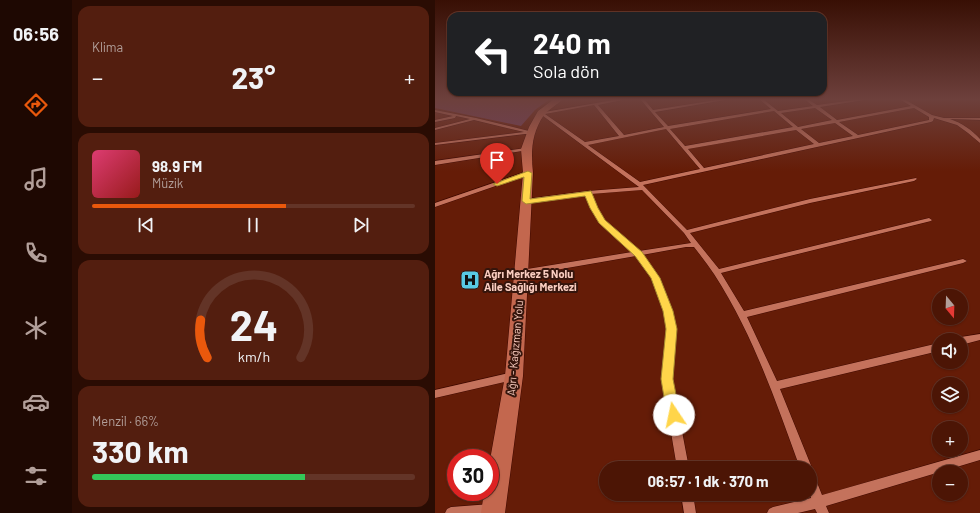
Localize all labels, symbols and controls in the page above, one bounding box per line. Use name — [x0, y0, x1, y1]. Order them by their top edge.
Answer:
text: 06:56 — [13, 23, 59, 45]
text: 240 m — [533, 26, 611, 60]
icon: left — [467, 28, 519, 80]
text: Klima — [92, 39, 123, 55]
text: 23° — [232, 59, 275, 95]
text: Sola dön — [533, 60, 599, 82]
text: − — [92, 64, 103, 90]
text: + — [404, 64, 415, 90]
icon: directions — [22, 91, 50, 119]
pin — [480, 143, 514, 184]
icon: arrive — [486, 149, 508, 171]
text: 98.9 FM — [152, 157, 202, 175]
icon: music — [22, 165, 50, 193]
text: Müzik — [152, 175, 183, 191]
icon: previous — [135, 214, 157, 236]
icon: pause — [242, 214, 264, 236]
icon: next — [350, 214, 372, 236]
icon: phone — [22, 239, 50, 267]
place label: Ağrı Merkez 5 Nolu Aile Sağlığı Merkezi — [484, 267, 577, 293]
hospital icon: Ağrı Merkez 5 Nolu Aile Sağlığı Merkezi — [459, 269, 481, 291]
north arrow — [932, 289, 968, 325]
map controls — [932, 289, 968, 501]
text: 24 — [229, 299, 278, 349]
street label: Ağrı - Kağızman Yolu — [504, 300, 525, 396]
icon: climate — [22, 314, 50, 342]
button: sound — [932, 333, 968, 369]
text: km/h — [237, 347, 270, 364]
button: layers — [932, 377, 968, 413]
icon: car — [22, 388, 50, 416]
position arrow — [653, 394, 695, 436]
text: Menzil · 66% — [92, 413, 159, 429]
button: + — [932, 421, 968, 457]
text: 330 km — [92, 433, 189, 469]
speed limit sign: 30 — [447, 449, 499, 501]
icon: filters — [22, 462, 50, 490]
button: − — [932, 465, 968, 501]
text: 06:57 · 1 dk · 370 m — [647, 472, 769, 490]

